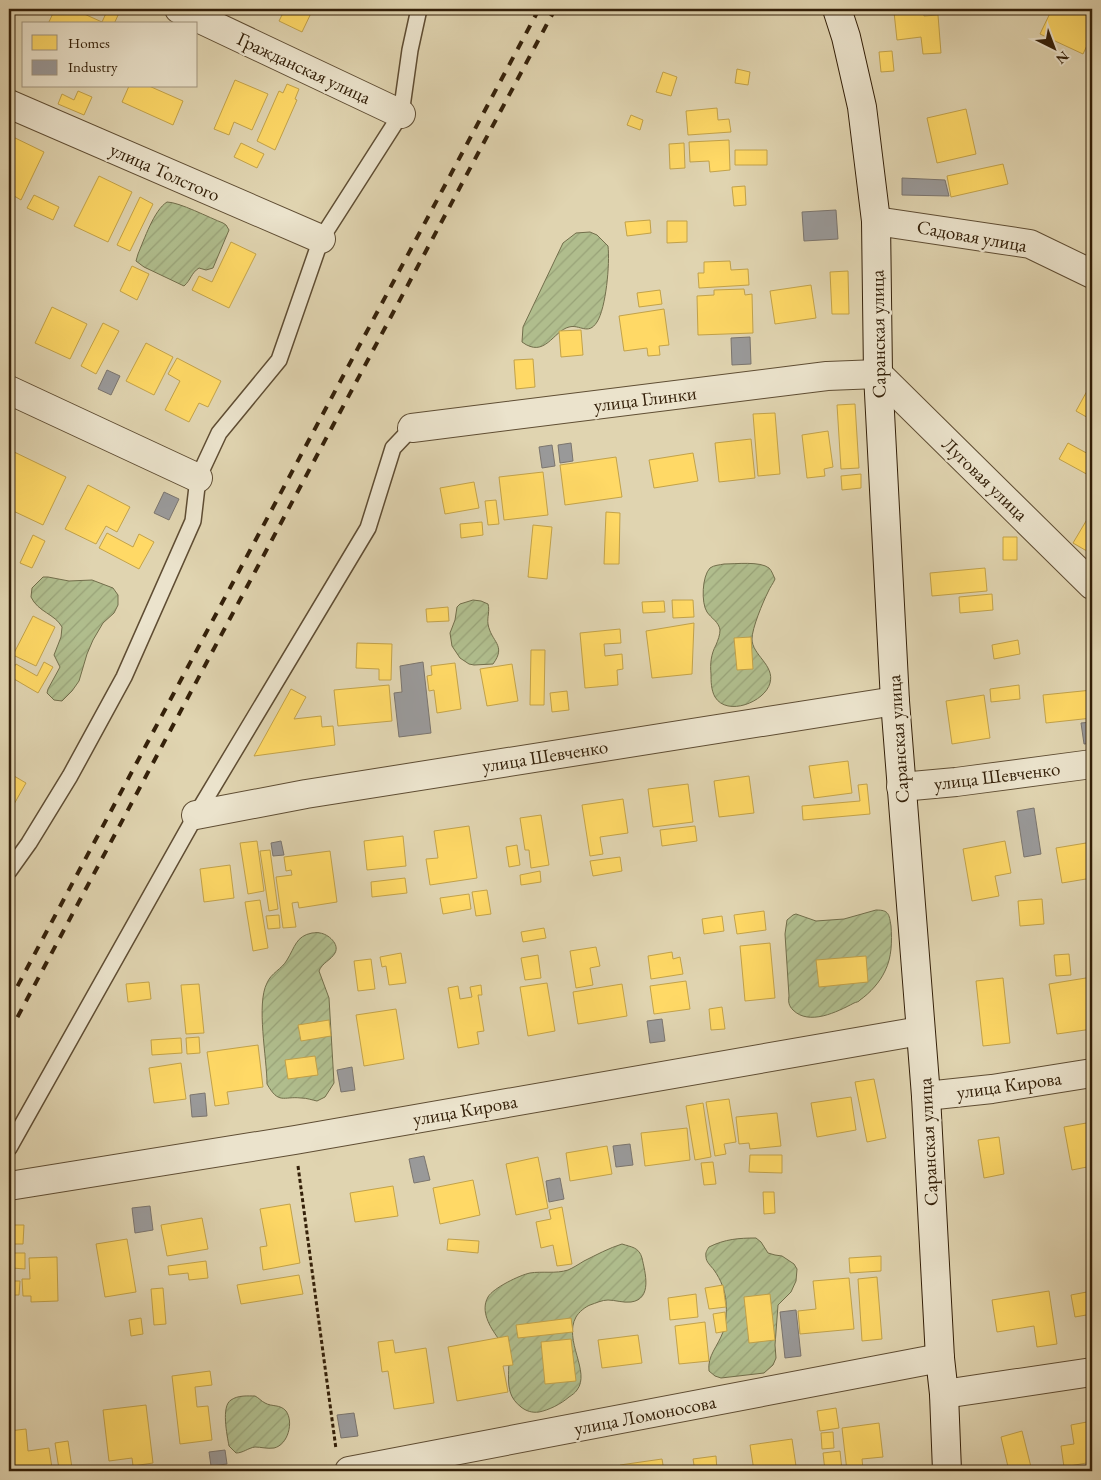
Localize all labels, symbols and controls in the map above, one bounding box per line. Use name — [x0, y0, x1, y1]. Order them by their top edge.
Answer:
legend — [22, 22, 198, 88]
north arrow — [1028, 22, 1078, 72]
street label: Гражданская улица — [233, 26, 375, 110]
text: Homes — [68, 33, 110, 52]
text: N — [1052, 47, 1073, 69]
text: Industry — [68, 57, 118, 76]
street label: улица Толстого — [106, 137, 224, 207]
street label: Садовая улица — [915, 214, 1029, 258]
street label: Саранская улица — [864, 269, 892, 398]
street label: улица Глинки — [592, 380, 698, 418]
street label: Луговая улица — [937, 432, 1034, 527]
street label: Саранская улица — [881, 674, 915, 804]
street label: улица Шевченко — [480, 734, 610, 778]
street label: улица Шевченко — [932, 756, 1062, 796]
street label: улица Кирова — [955, 1065, 1063, 1105]
street label: Саранская улица — [912, 1077, 944, 1207]
street label: улица Кирова — [411, 1088, 520, 1131]
street label: улица Ломоносова — [572, 1389, 718, 1441]

